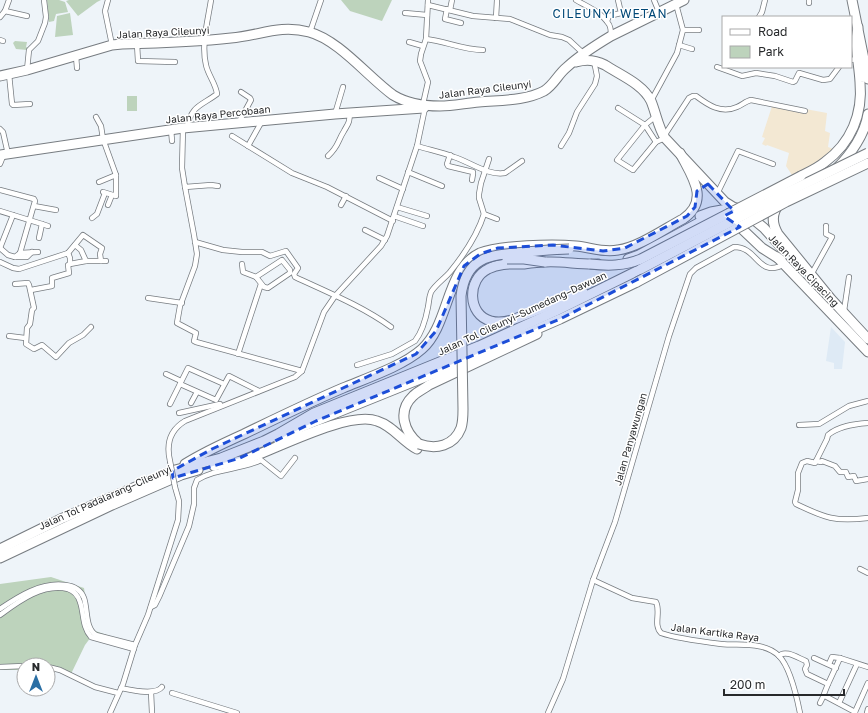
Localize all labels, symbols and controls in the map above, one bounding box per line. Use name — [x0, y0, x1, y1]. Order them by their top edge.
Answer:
district label: CILEUNYI WETAN — [552, 6, 668, 21]
legend — [722, 16, 852, 68]
street label: Jalan Raya Cileunyi — [116, 24, 210, 40]
text: Road — [758, 24, 787, 39]
text: Park — [758, 44, 784, 59]
street label: Jalan Raya Cileunyi — [438, 77, 532, 101]
street label: Jalan Raya Percobaan — [165, 103, 271, 125]
street label: Jalan Raya Cipacing — [766, 231, 842, 309]
street label: Jalan Tol Cileunyi–Sumedang–Dawuan — [436, 269, 608, 357]
street label: Jalan Panyawungan — [611, 391, 649, 487]
street label: Jalan Tol Padalarang–Cileunyi — [37, 462, 173, 532]
street label: Jalan Kartika Raya — [670, 621, 760, 643]
north arrow — [16, 657, 56, 697]
text: N — [32, 660, 40, 673]
scale bar — [724, 671, 844, 697]
text: 200 m — [730, 677, 765, 692]

